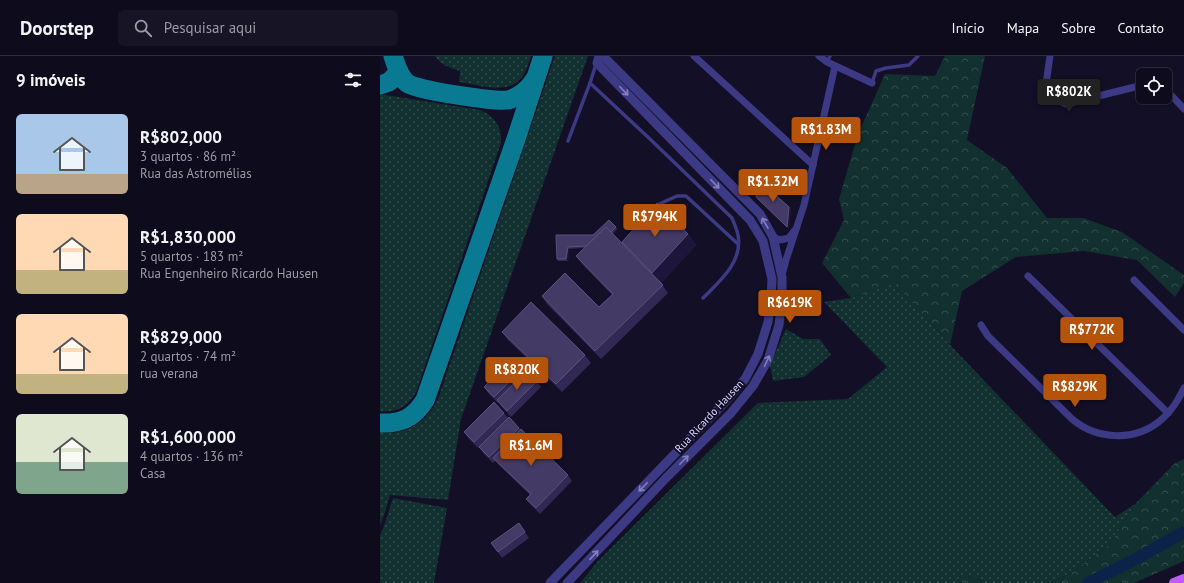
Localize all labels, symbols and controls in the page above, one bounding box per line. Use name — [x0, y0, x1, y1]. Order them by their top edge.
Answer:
search box — [118, 10, 398, 46]
text: Doorstep — [20, 16, 94, 40]
icon: search — [132, 17, 154, 39]
text: Pesquisar aqui — [164, 18, 256, 37]
text: Início — [952, 19, 985, 37]
text: Mapa — [1007, 19, 1039, 37]
text: Sobre — [1061, 19, 1096, 37]
text: Contato — [1118, 19, 1164, 37]
map controls — [1136, 68, 1172, 104]
button: locate — [1136, 68, 1172, 104]
text: 9 imóveis — [16, 69, 86, 91]
icon: filters — [342, 69, 364, 91]
pin: R$802K — [1036, 79, 1102, 113]
text: R$802K — [1046, 83, 1092, 100]
one-way arrow — [619, 86, 629, 96]
pin: R$1.83M — [789, 117, 863, 151]
text: R$1.83M — [801, 121, 851, 138]
text: R$802,000 — [140, 126, 222, 148]
icon: home — [48, 130, 96, 178]
text: 3 quartos · 86 m² — [140, 148, 236, 165]
text: Rua das Astromélias — [140, 165, 252, 182]
pin: R$1.32M — [736, 169, 810, 203]
text: R$1.32M — [748, 173, 798, 190]
one-way arrow — [710, 179, 720, 189]
pin: R$794K — [622, 204, 688, 238]
text: R$794K — [632, 208, 678, 225]
one-way arrow — [761, 217, 769, 229]
text: R$1,830,000 — [140, 226, 236, 248]
icon: home — [48, 230, 96, 278]
text: 5 quartos · 183 m² — [140, 248, 243, 265]
text: Rua Engenheiro Ricardo Hausen — [140, 265, 318, 282]
pin: R$619K — [757, 290, 823, 324]
text: R$619K — [767, 294, 813, 311]
pin: R$772K — [1059, 317, 1125, 351]
text: R$772K — [1069, 321, 1115, 338]
text: R$829,000 — [140, 326, 222, 348]
icon: home — [48, 330, 96, 378]
text: 2 quartos · 74 m² — [140, 348, 236, 365]
one-way arrow — [764, 356, 771, 368]
pin: R$820K — [484, 357, 550, 391]
text: R$820K — [494, 361, 540, 378]
text: rua verana — [140, 365, 198, 382]
pin: R$829K — [1042, 374, 1108, 408]
street label: Rua Ricardo Hausen — [672, 377, 746, 455]
text: R$829K — [1052, 378, 1098, 395]
text: R$1,600,000 — [140, 426, 236, 448]
icon: home — [48, 430, 96, 478]
pin: R$1.6M — [498, 433, 564, 467]
text: R$1.6M — [509, 437, 553, 454]
text: 4 quartos · 136 m² — [140, 448, 243, 465]
one-way arrow — [679, 455, 689, 465]
text: Casa — [140, 465, 166, 482]
one-way arrow — [638, 482, 648, 492]
one-way arrow — [589, 550, 599, 560]

